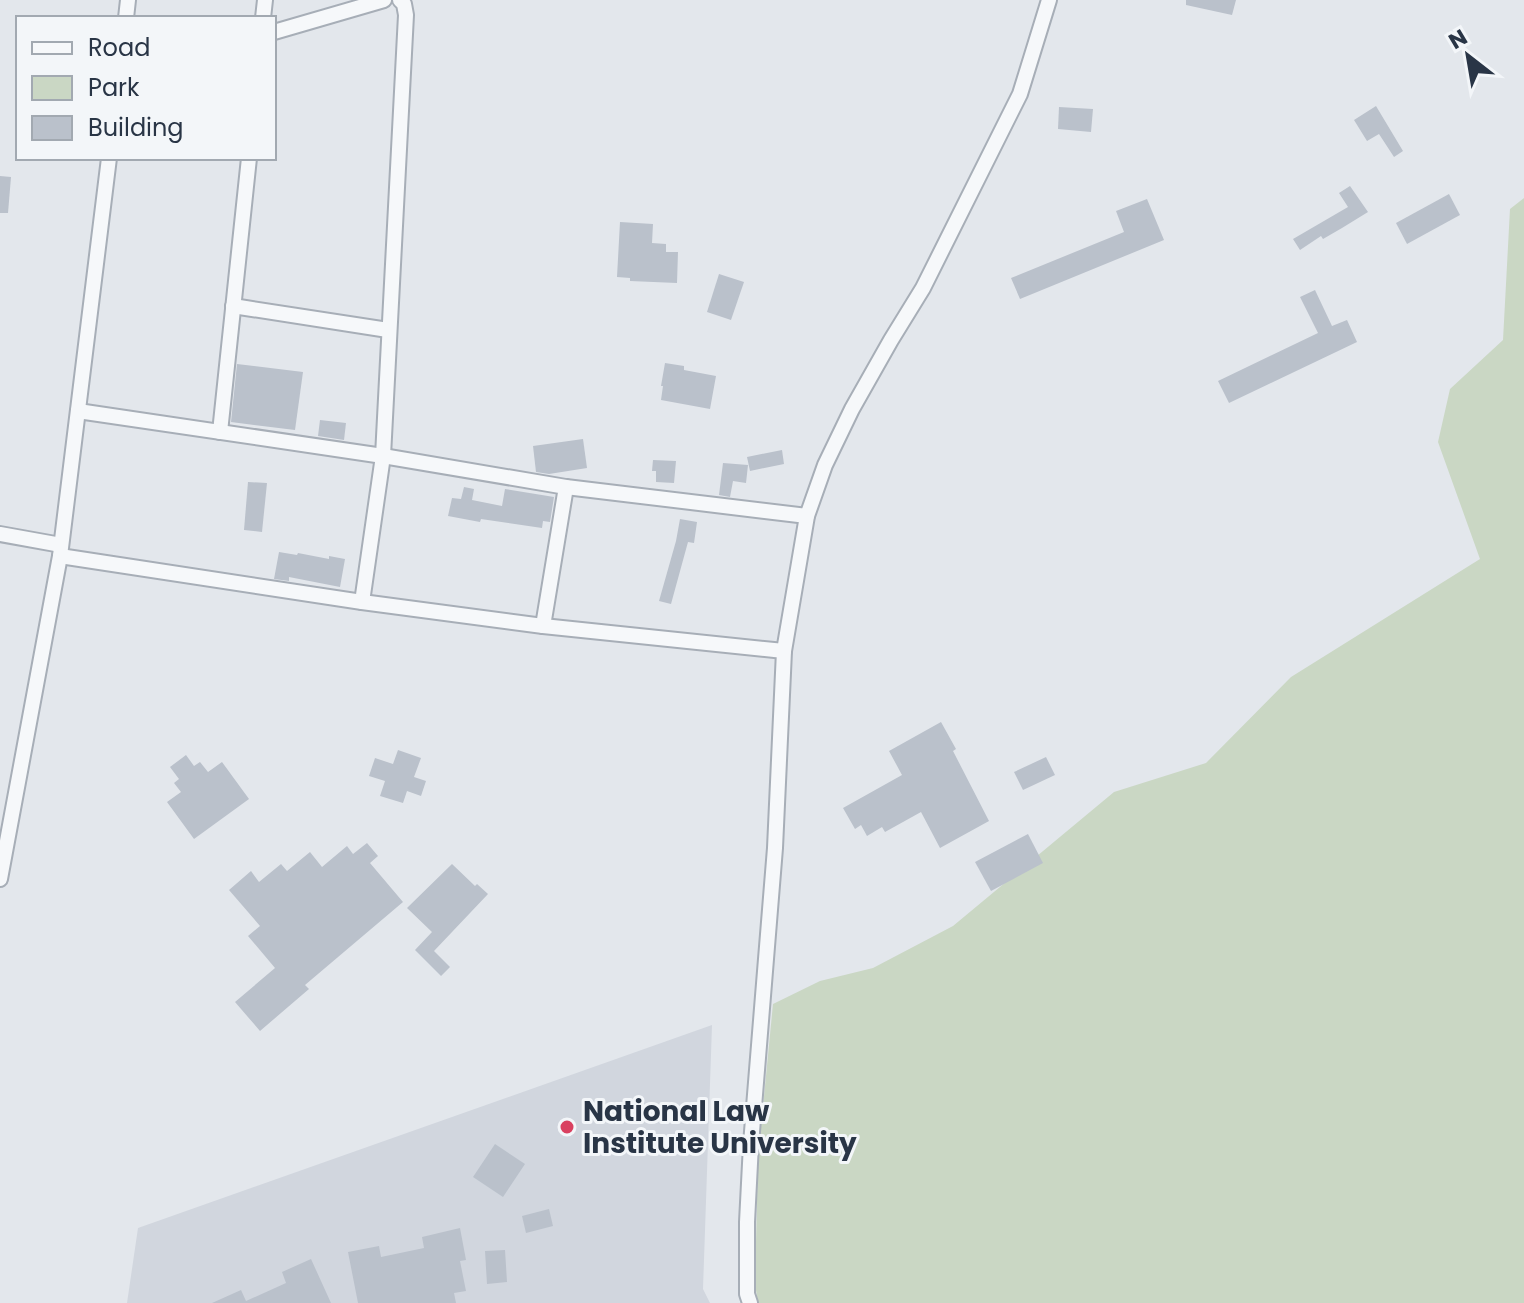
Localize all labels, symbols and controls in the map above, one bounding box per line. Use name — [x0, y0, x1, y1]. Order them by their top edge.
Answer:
legend — [16, 16, 276, 160]
north arrow — [1428, 16, 1508, 96]
text: N — [1443, 22, 1473, 57]
text: Road — [88, 31, 150, 64]
text: Park — [88, 71, 140, 104]
text: Building — [88, 111, 184, 144]
place label: National Law Institute University — [583, 1092, 857, 1163]
marker: National Law Institute University — [558, 1118, 576, 1136]

